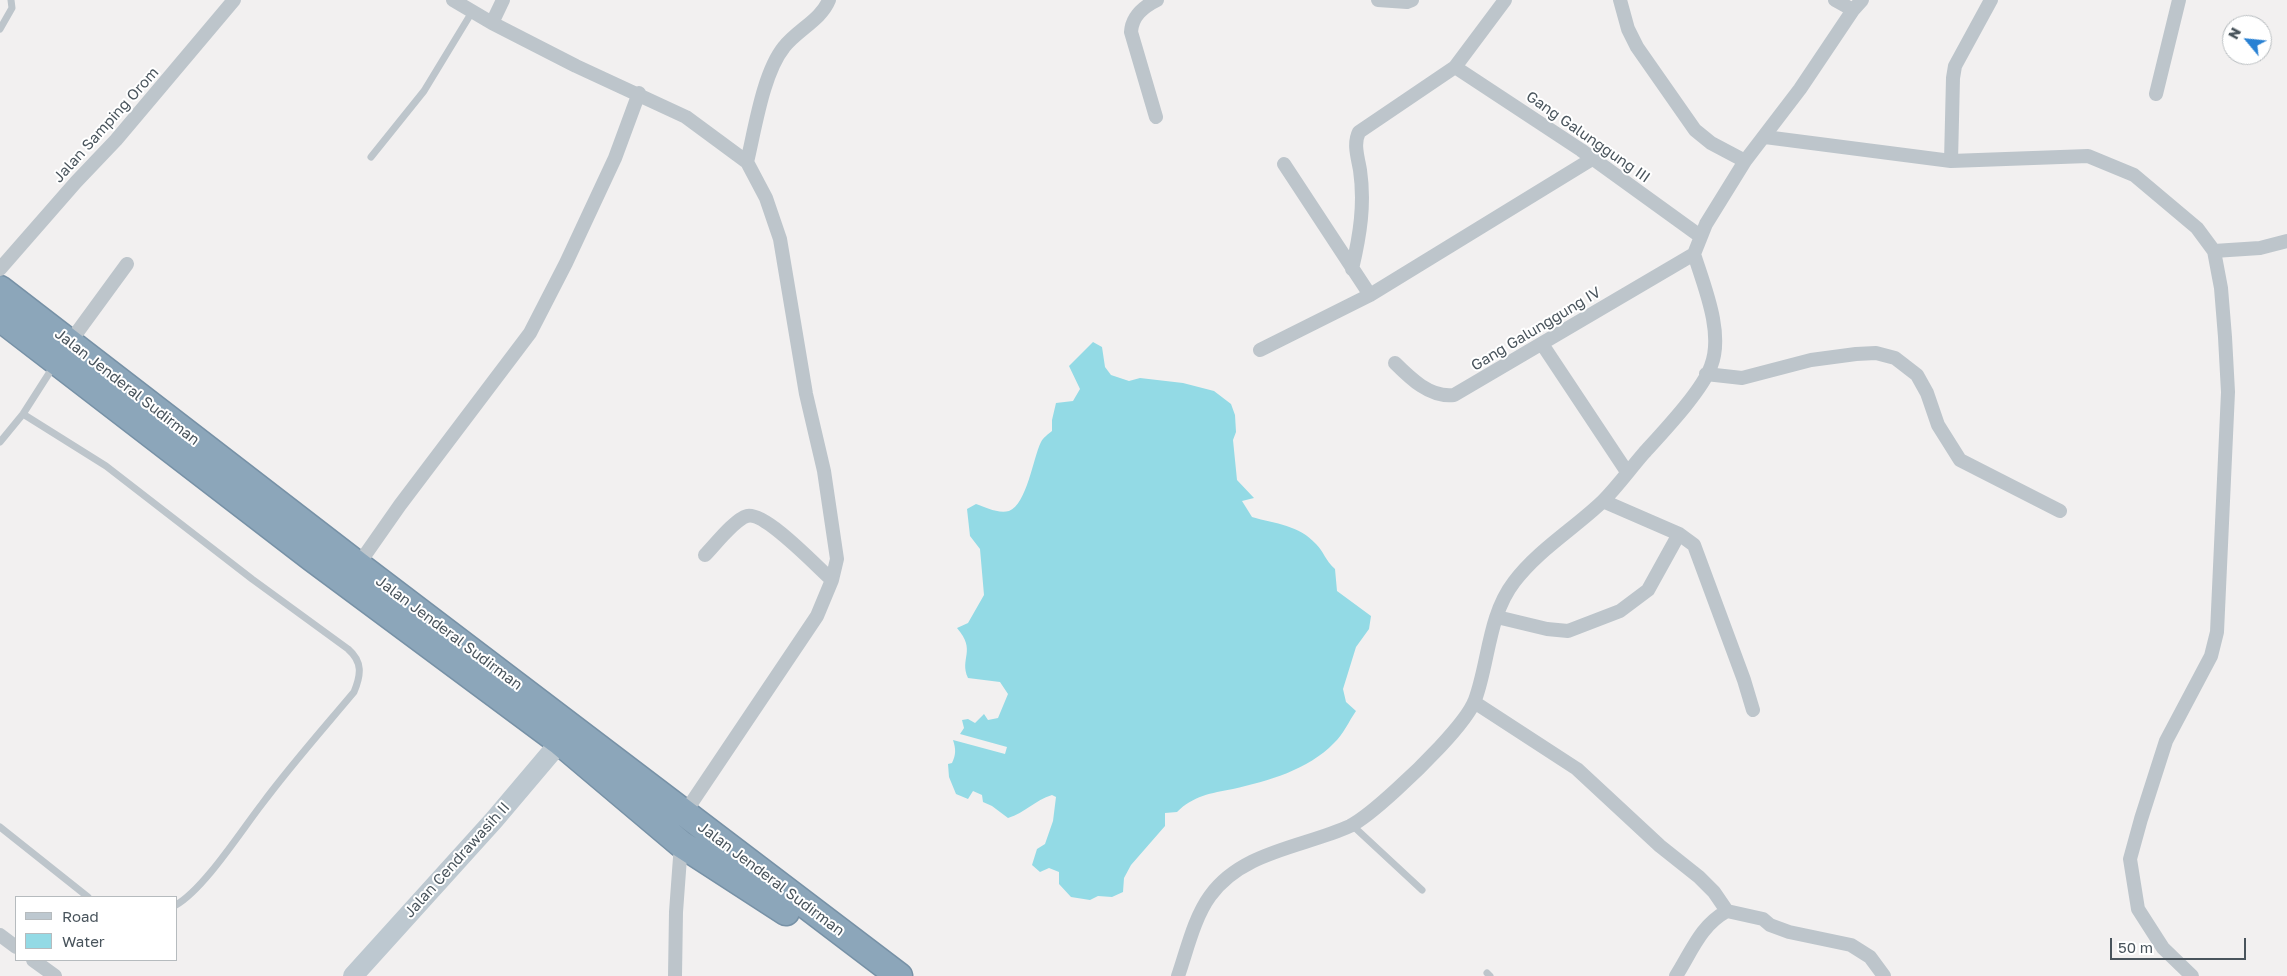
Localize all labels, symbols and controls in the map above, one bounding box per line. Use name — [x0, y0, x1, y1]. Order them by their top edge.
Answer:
north arrow — [2222, 15, 2272, 65]
text: N — [2224, 25, 2244, 42]
street label: Jalan Samping Orom — [49, 64, 163, 186]
street label: Gang Galunggung III — [1523, 87, 1653, 187]
street label: Gang Galunggung IV — [1468, 283, 1604, 375]
street label: Jalan Jenderal Sudirman — [51, 325, 203, 449]
street label: Jalan Jenderal Sudirman — [372, 572, 526, 694]
street label: Jalan Cendrawasih II — [400, 799, 514, 921]
street label: Jalan Jenderal Sudirman — [694, 818, 848, 940]
legend — [15, 896, 178, 961]
text: Road — [62, 907, 99, 925]
scale bar — [2112, 928, 2248, 960]
text: Water — [62, 932, 105, 950]
text: 50 m — [2118, 938, 2153, 956]

